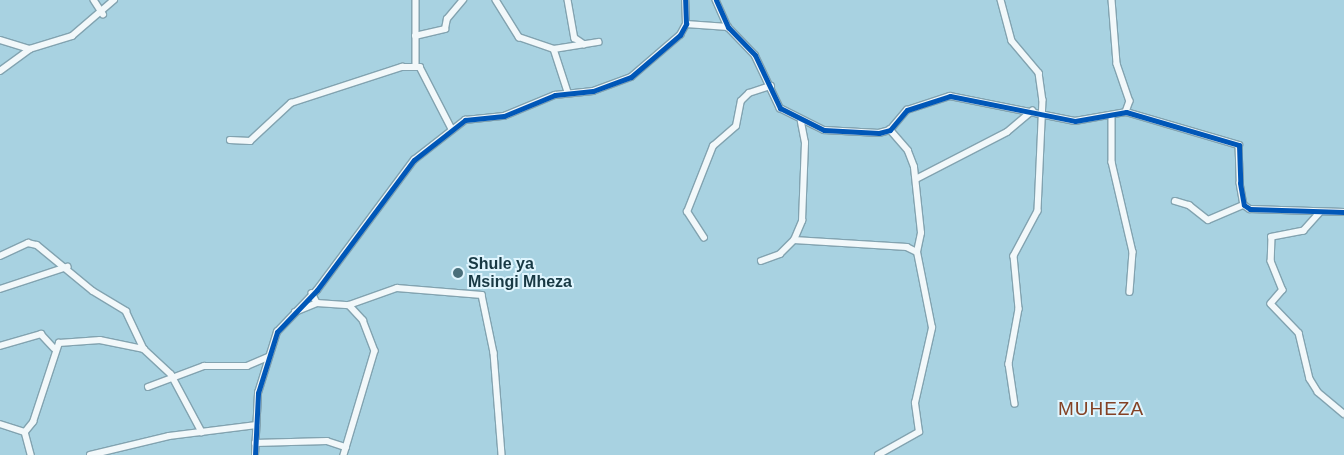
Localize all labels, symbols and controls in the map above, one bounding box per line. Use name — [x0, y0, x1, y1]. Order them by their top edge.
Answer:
place label: Shule ya Msingi Mheza — [468, 254, 572, 292]
marker: Shule ya Msingi Mheza — [452, 267, 464, 279]
district label: MUHEZA — [1057, 398, 1145, 420]

